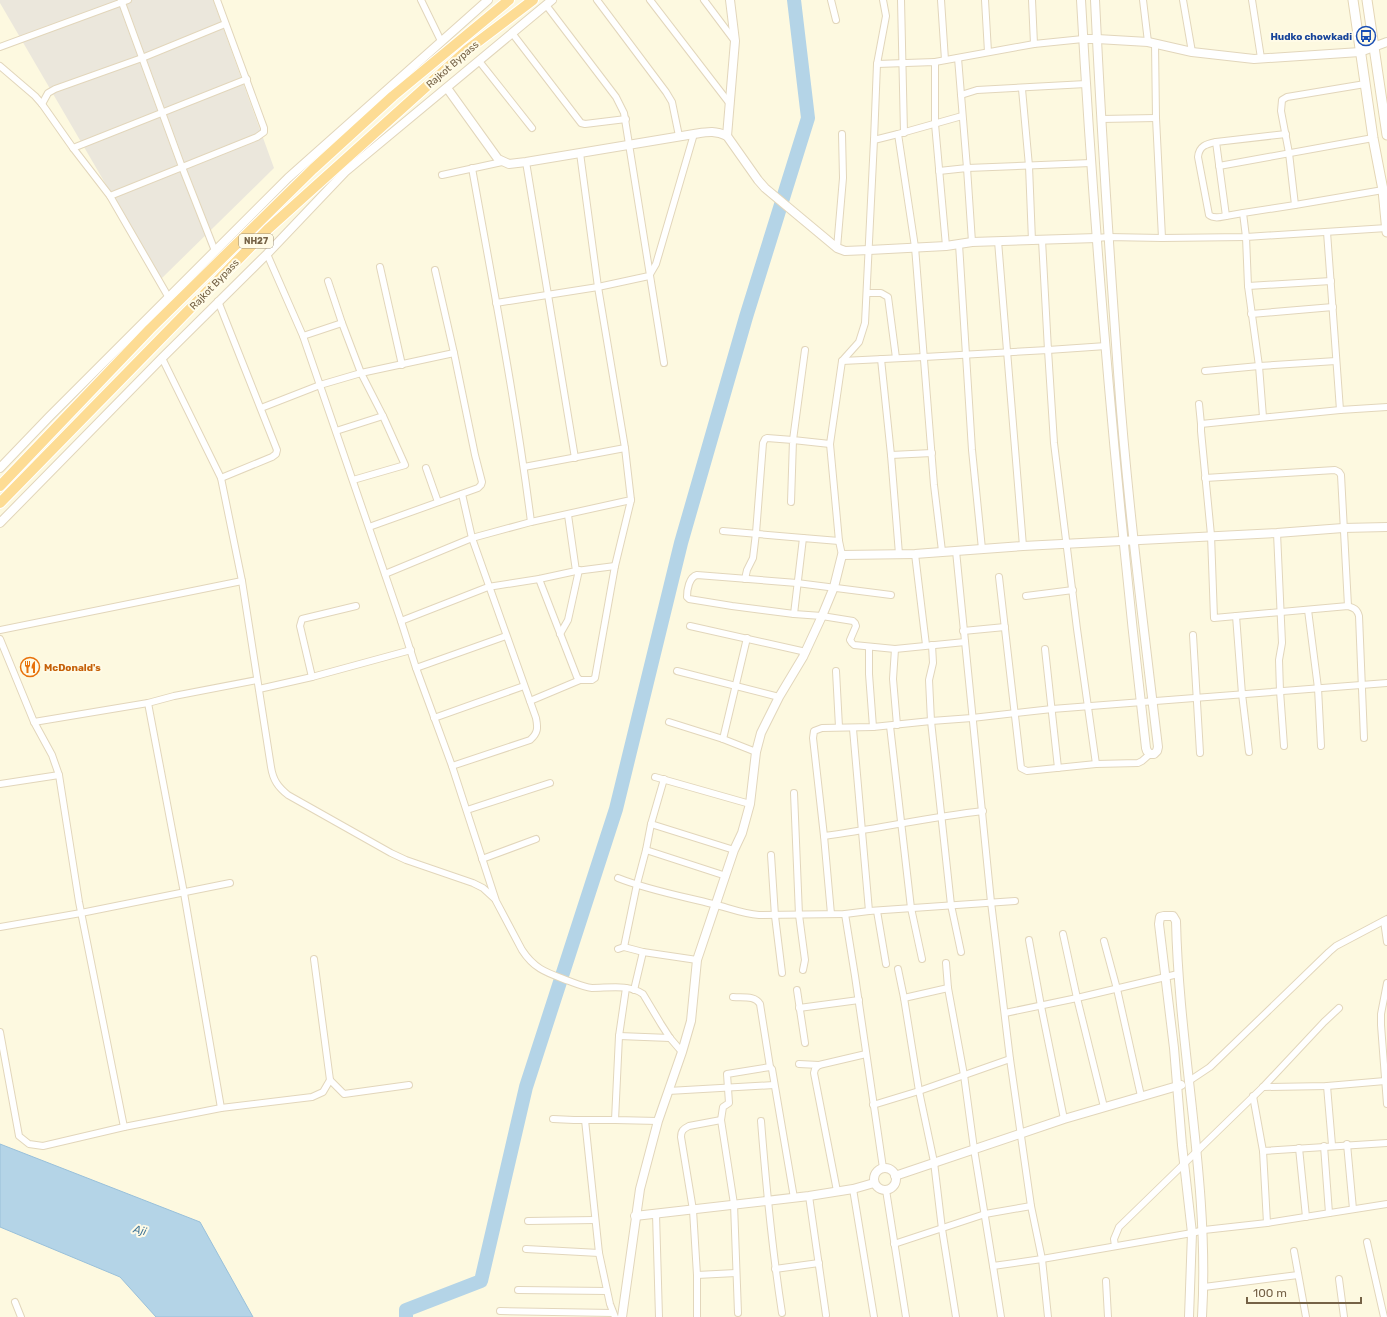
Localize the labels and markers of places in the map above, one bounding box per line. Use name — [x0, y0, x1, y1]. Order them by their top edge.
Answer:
bus stop icon: Hudko chowkadi — [1355, 25, 1377, 47]
place label: Hudko chowkadi — [1270, 31, 1352, 43]
restaurant icon: McDonald's — [19, 656, 41, 678]
place label: McDonald's — [44, 662, 101, 674]

